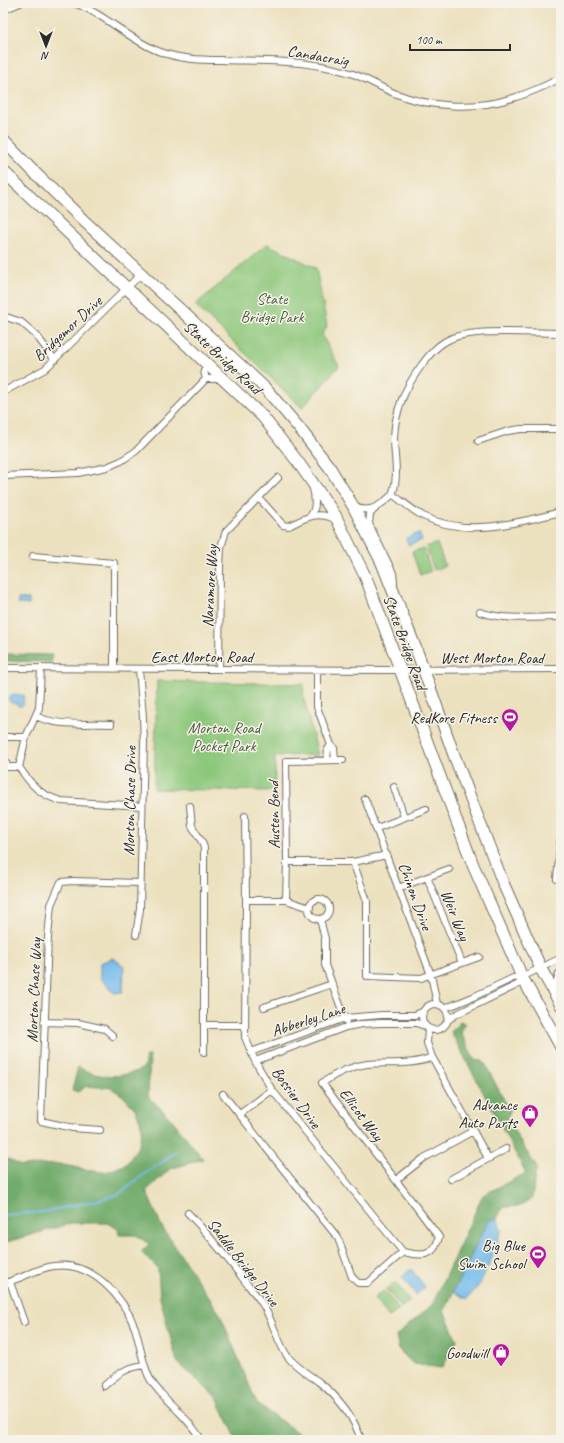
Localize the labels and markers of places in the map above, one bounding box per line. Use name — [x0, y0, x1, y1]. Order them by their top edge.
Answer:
sports icon: RedKore Fitness — [500, 707, 520, 732]
place label: RedKore Fitness — [410, 708, 499, 728]
place label: Advance Auto Parts — [459, 1095, 519, 1133]
shop icon: Advance Auto Parts — [520, 1103, 540, 1128]
place label: Big Blue Swim School — [457, 1236, 528, 1274]
sports icon: Big Blue Swim School — [528, 1244, 548, 1269]
shop icon: Goodwill — [491, 1342, 511, 1367]
place label: Goodwill — [446, 1343, 491, 1363]

